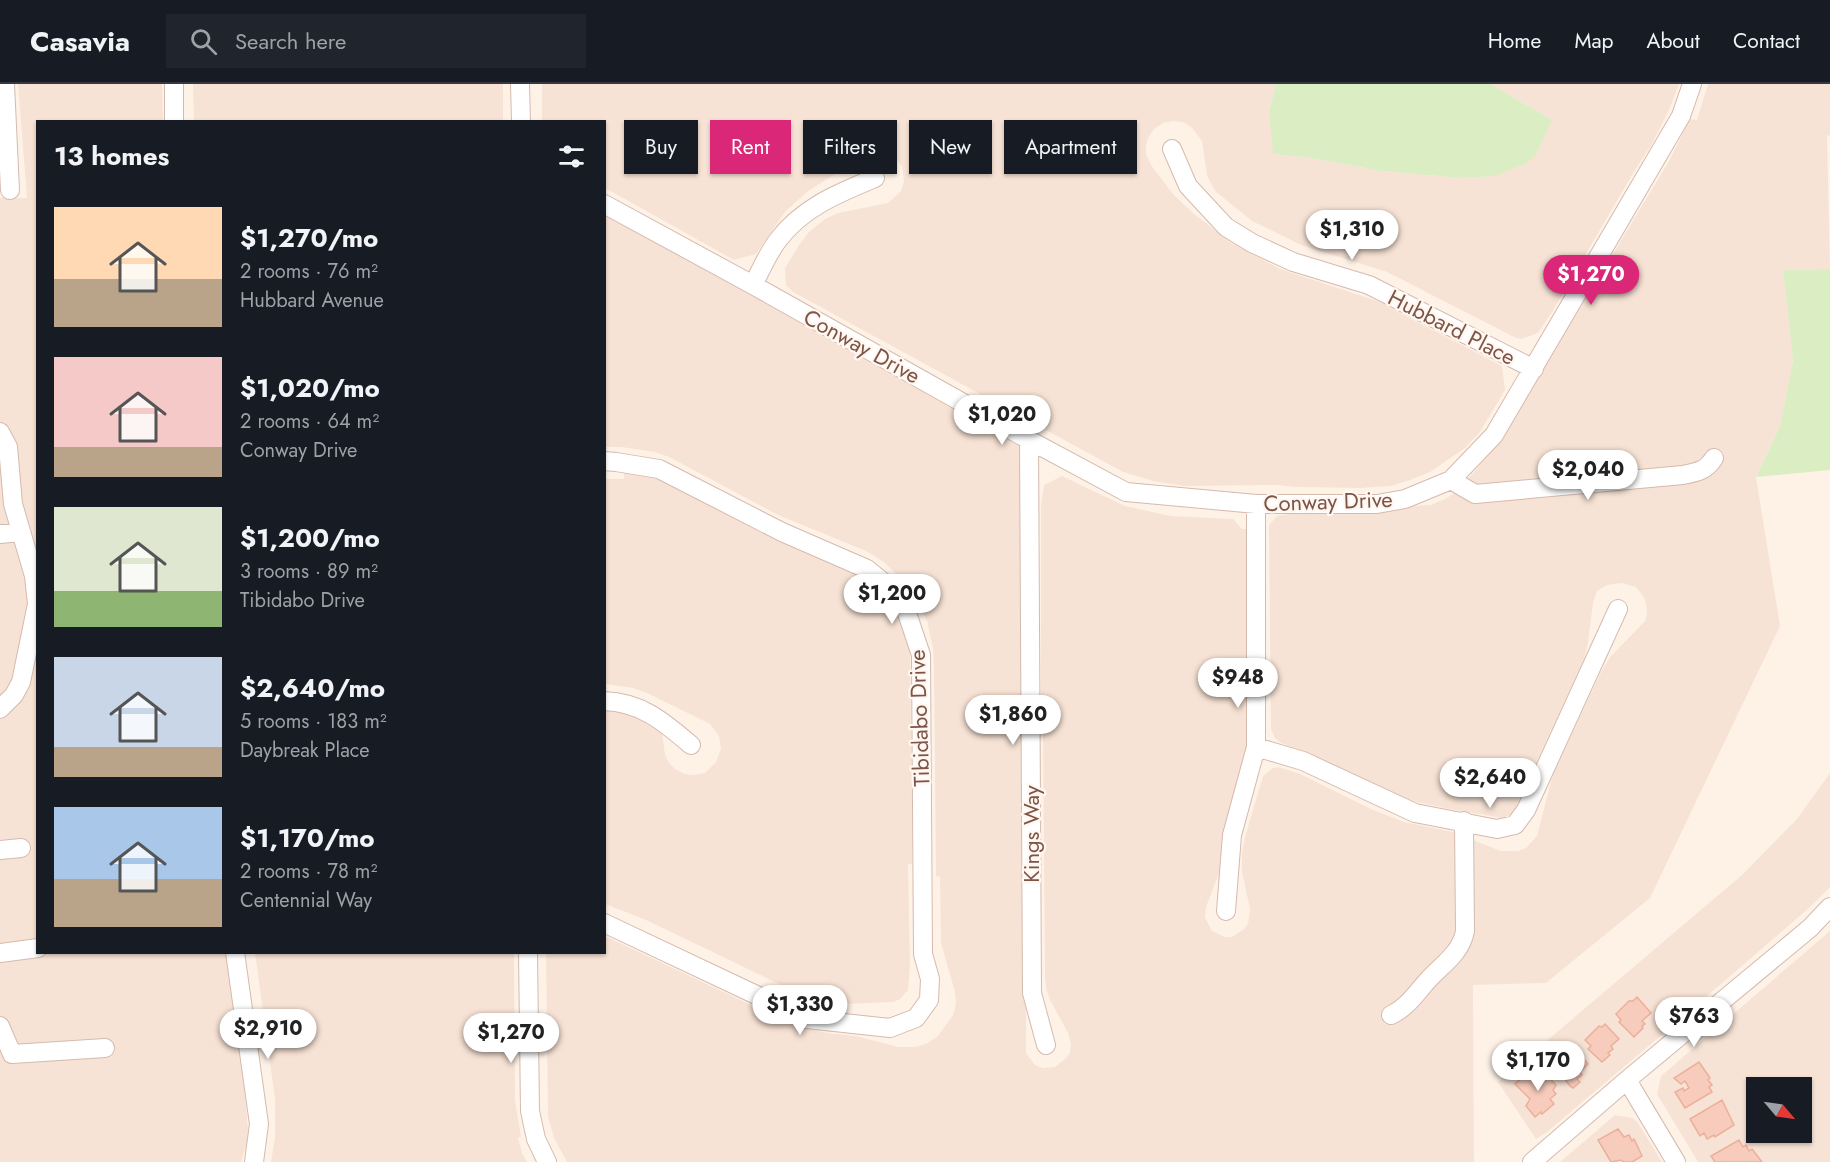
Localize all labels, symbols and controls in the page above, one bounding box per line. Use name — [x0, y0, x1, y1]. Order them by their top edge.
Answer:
search box — [166, 14, 586, 68]
text: Casavia — [30, 21, 130, 62]
icon: search — [187, 25, 220, 58]
text: Search here — [235, 25, 346, 57]
text: Home — [1488, 26, 1541, 56]
text: Map — [1574, 26, 1614, 56]
text: About — [1647, 26, 1700, 56]
text: Contact — [1733, 26, 1800, 56]
chip: Buy — [624, 120, 698, 174]
chip: Rent — [710, 120, 791, 174]
chip: Filters — [803, 120, 897, 174]
chip: New — [909, 120, 992, 174]
chip: Apartment — [1004, 120, 1137, 174]
text: 13 homes — [54, 137, 169, 175]
icon: filters — [555, 140, 588, 173]
pin: $1,310 — [1303, 210, 1401, 261]
text: $1,310 — [1320, 215, 1384, 244]
text: $1,270/mo — [240, 219, 378, 257]
icon: home — [102, 231, 174, 303]
pin: $1,270 — [1542, 255, 1640, 306]
text: 2 rooms · 76 m² — [240, 257, 378, 286]
text: $1,270 — [1557, 260, 1625, 289]
street label: Hubbard Place — [1383, 281, 1521, 373]
text: Hubbard Avenue — [240, 286, 384, 315]
street label: Conway Drive — [798, 301, 926, 391]
text: $1,020/mo — [240, 369, 380, 407]
icon: home — [102, 381, 174, 453]
pin: $1,020 — [953, 395, 1051, 446]
text: $1,020 — [968, 400, 1036, 429]
text: 2 rooms · 64 m² — [240, 407, 379, 436]
text: Conway Drive — [240, 436, 357, 465]
pin: $2,040 — [1539, 450, 1637, 501]
text: $2,040 — [1552, 455, 1624, 484]
street label: Conway Drive — [1263, 483, 1393, 519]
text: $1,200/mo — [240, 519, 380, 557]
icon: home — [102, 531, 174, 603]
text: 3 rooms · 89 m² — [240, 557, 378, 586]
pin: $1,200 — [843, 574, 941, 625]
text: $1,200 — [858, 579, 926, 608]
text: Tibidabo Drive — [240, 586, 365, 615]
street label: Tibidabo Drive — [901, 649, 937, 787]
pin: $948 — [1202, 658, 1274, 709]
text: $948 — [1212, 663, 1264, 692]
text: $2,640/mo — [240, 669, 385, 707]
icon: home — [102, 681, 174, 753]
pin: $1,860 — [964, 695, 1062, 746]
text: $1,860 — [979, 700, 1047, 729]
text: 5 rooms · 183 m² — [240, 707, 387, 736]
text: Daybreak Place — [240, 736, 370, 765]
pin: $2,640 — [1441, 758, 1539, 809]
text: $2,640 — [1454, 763, 1526, 792]
street label: Kings Way — [1015, 785, 1047, 883]
text: $1,170/mo — [240, 819, 375, 857]
icon: home — [102, 831, 174, 903]
text: 2 rooms · 78 m² — [240, 857, 377, 886]
text: Centennial Way — [240, 886, 372, 915]
pin: $1,330 — [751, 985, 849, 1036]
text: $1,330 — [766, 990, 834, 1019]
pin: $763 — [1658, 997, 1730, 1048]
text: $763 — [1669, 1002, 1719, 1031]
pin: $2,910 — [219, 1009, 317, 1060]
pin: $1,270 — [462, 1013, 560, 1064]
text: $2,910 — [234, 1014, 302, 1043]
text: $1,270 — [477, 1018, 545, 1047]
pin: $1,170 — [1489, 1041, 1587, 1092]
text: $1,170 — [1506, 1046, 1570, 1075]
north arrow — [1746, 1077, 1812, 1143]
map controls — [1746, 1077, 1812, 1143]

